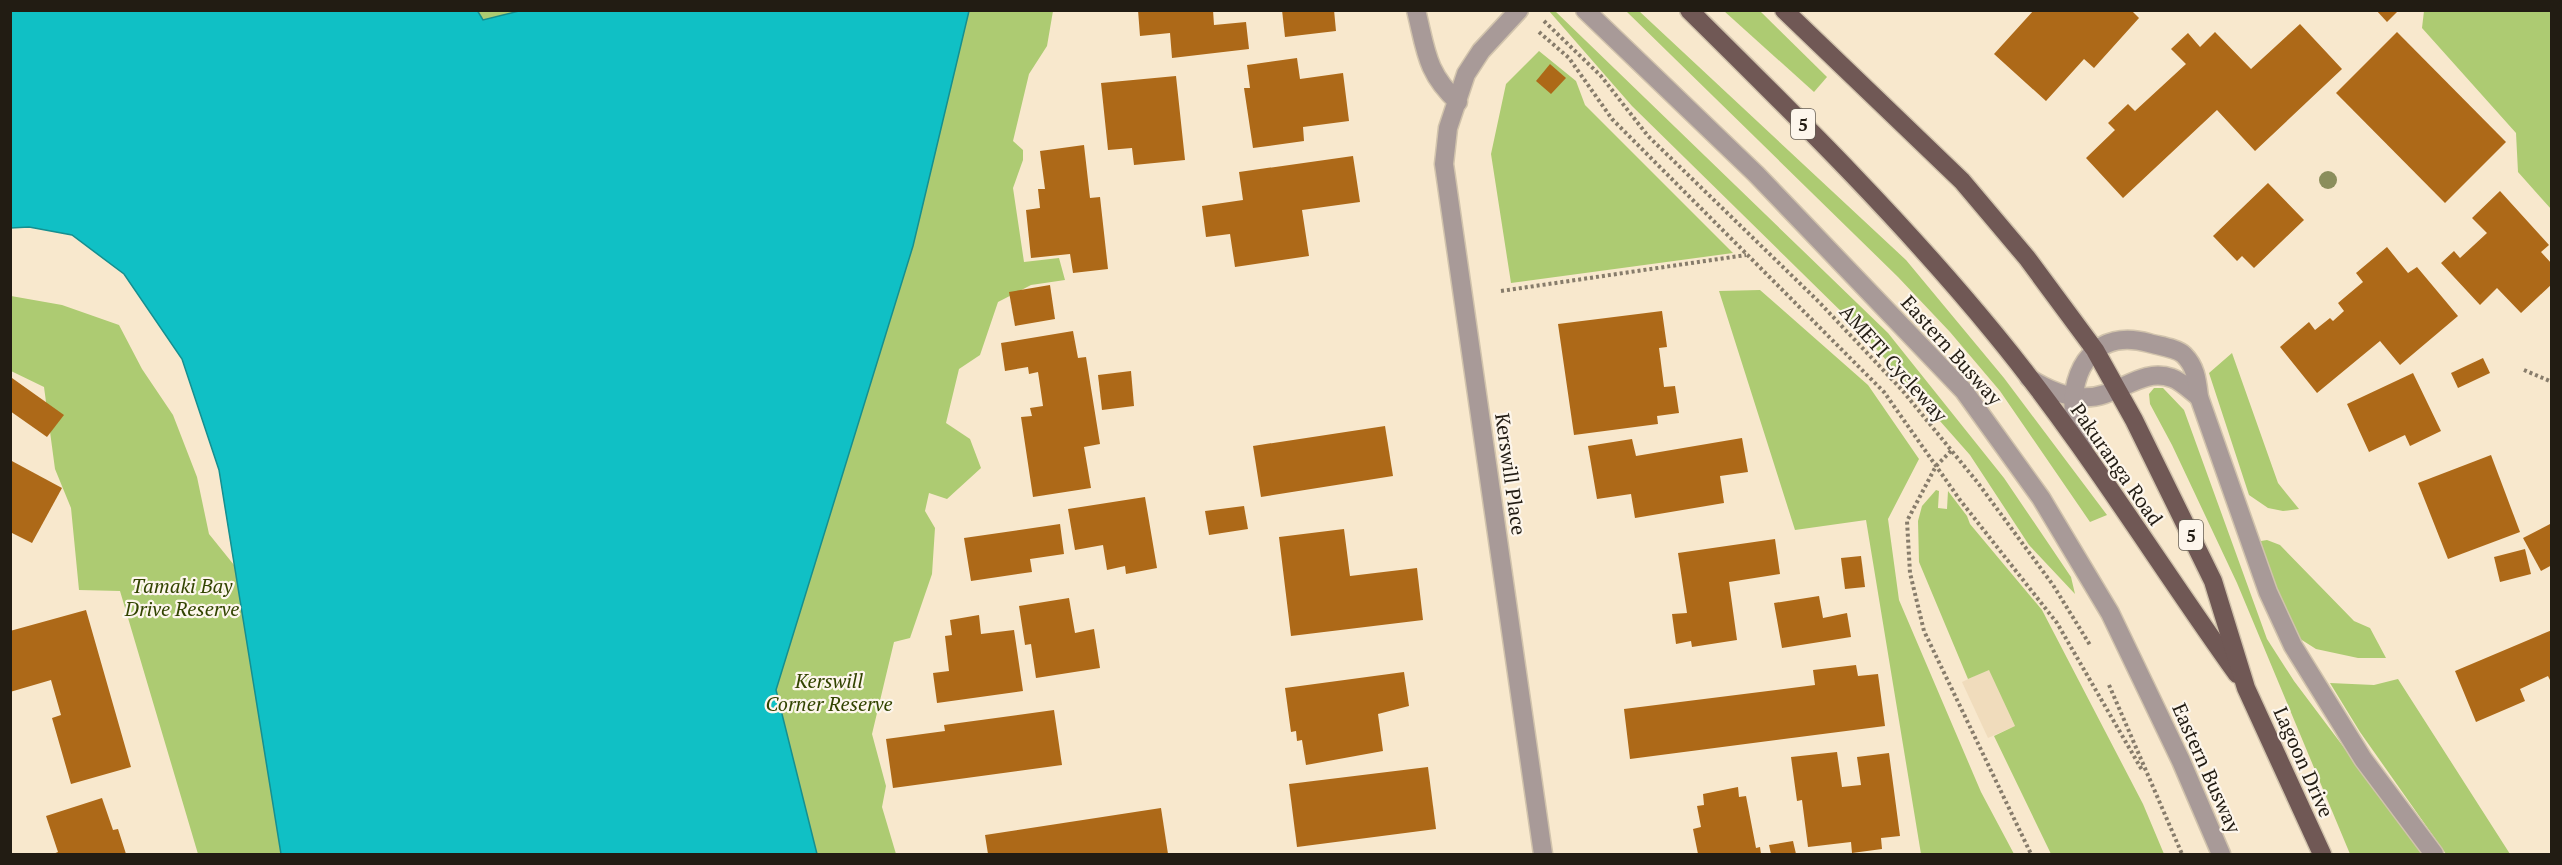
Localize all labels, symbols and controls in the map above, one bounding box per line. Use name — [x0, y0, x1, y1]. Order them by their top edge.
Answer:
road number: 5 — [1791, 109, 1815, 139]
street label: Eastern Busway — [1895, 289, 2009, 412]
street label: AMETI Cycleway — [1834, 299, 1955, 428]
street label: Pakuranga Road — [2065, 397, 2169, 531]
street label: Kerswill Place — [1489, 411, 1533, 537]
road number: 5 — [2179, 520, 2203, 550]
park label: Tamaki Bay Drive Reserve — [124, 572, 239, 622]
park label: Kerswill Corner Reserve — [765, 667, 893, 717]
street label: Eastern Busway — [2166, 699, 2248, 838]
street label: Lagoon Drive — [2268, 703, 2340, 821]

